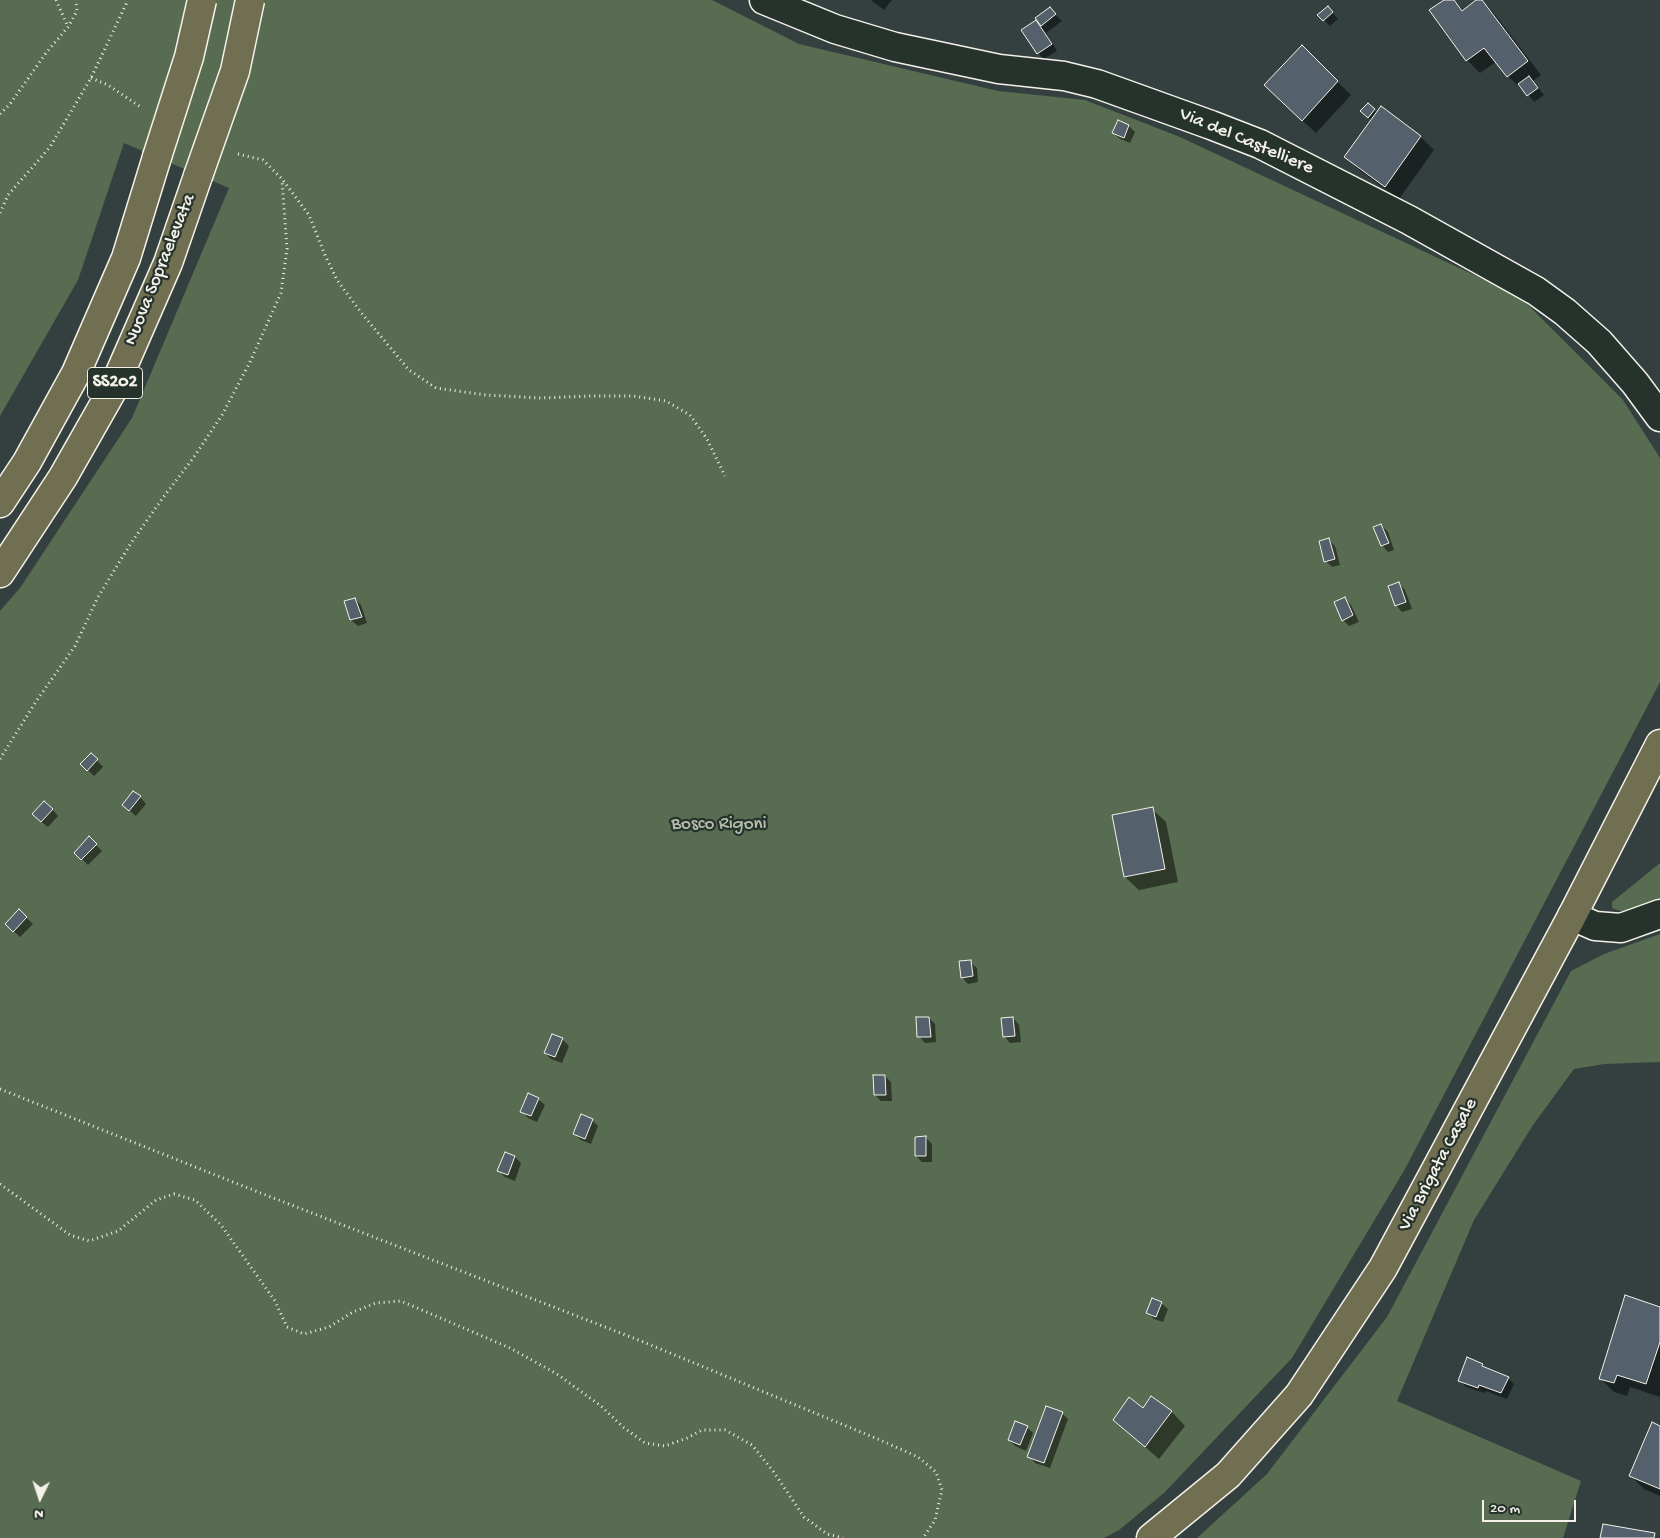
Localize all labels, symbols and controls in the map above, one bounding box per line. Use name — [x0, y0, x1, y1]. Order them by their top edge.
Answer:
street label: Via del Castelliere — [1175, 103, 1317, 181]
street label: Nuova Sopraelevata — [120, 191, 202, 349]
road number: SS202 — [88, 368, 142, 398]
park label: Bosco Rigoni — [671, 814, 767, 836]
street label: Via Brigata Casale — [1394, 1095, 1484, 1235]
north arrow — [15, 1473, 65, 1523]
scale bar — [1485, 1490, 1579, 1522]
text: 20 m — [1490, 1500, 1520, 1518]
text: N — [34, 1505, 44, 1522]

